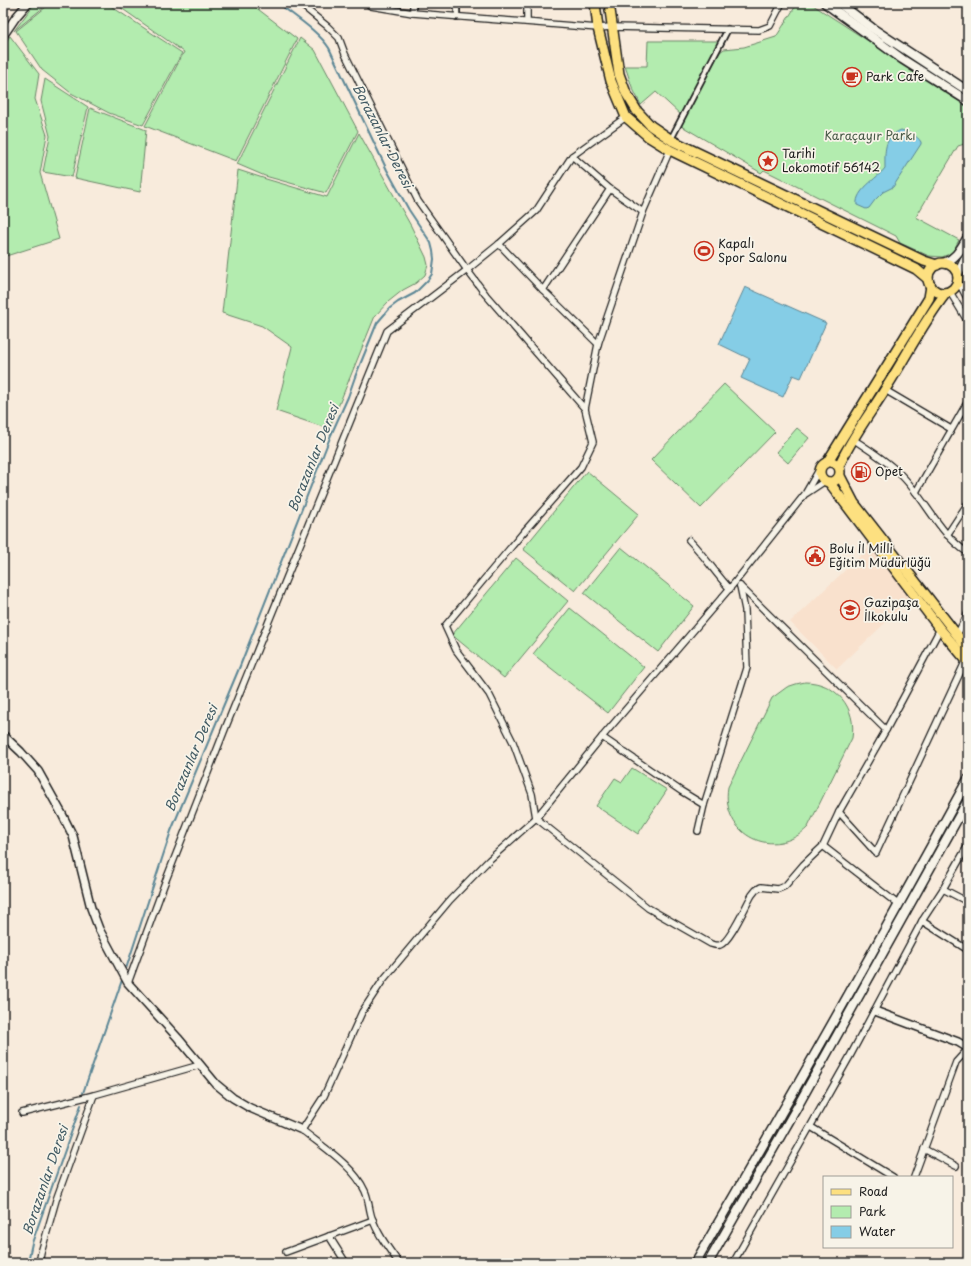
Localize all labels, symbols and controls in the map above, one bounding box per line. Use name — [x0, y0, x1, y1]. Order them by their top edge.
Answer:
cafe icon: Park Cafe — [841, 66, 863, 88]
place label: Park Cafe — [866, 67, 924, 85]
water label: Borazanlar Deresi — [349, 81, 419, 193]
park label: Karaçayır Parkı — [824, 126, 916, 144]
place label: Tarihi Lokomotif 56142 — [782, 144, 880, 176]
place icon: Tarihi Lokomotif 56142 — [757, 150, 779, 172]
place label: Kapalı Spor Salonu — [718, 234, 787, 266]
sports icon: Kapalı Spor Salonu — [693, 240, 715, 262]
water label: Borazanlar Deresi — [282, 399, 344, 514]
fuel station icon: Opet — [850, 461, 872, 483]
place label: Opet — [875, 462, 903, 480]
place label: Bolu İl Milli Eğitim Müdürlüğü — [829, 539, 931, 571]
public building icon: Bolu İl Milli Eğitim Müdürlüğü — [804, 545, 826, 567]
place label: Gazipaşa İlkokulu — [864, 593, 919, 625]
school or university icon: Gazipaşa İlkokulu — [839, 599, 861, 621]
water label: Borazanlar Deresi — [159, 699, 223, 814]
water label: Borazanlar Deresi — [17, 1121, 73, 1237]
legend — [823, 1176, 953, 1248]
text: Road — [859, 1182, 888, 1200]
text: Park — [859, 1202, 886, 1220]
text: Water — [859, 1222, 896, 1240]

